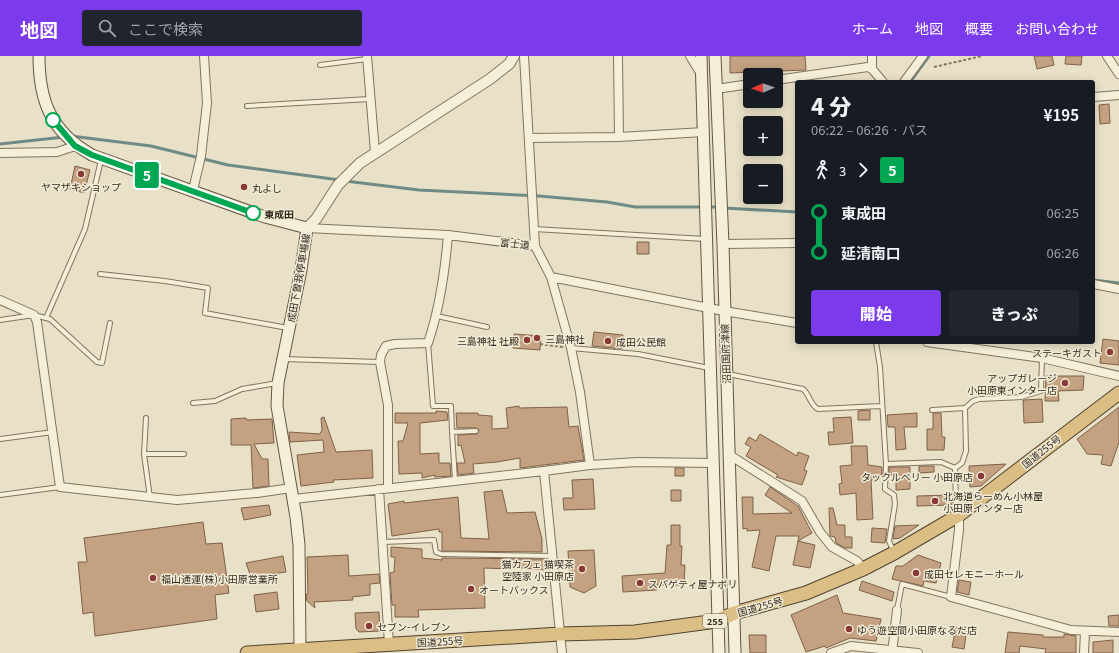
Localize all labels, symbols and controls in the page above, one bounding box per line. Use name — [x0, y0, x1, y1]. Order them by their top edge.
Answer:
search box — [82, 10, 362, 46]
text: 地図 — [20, 15, 58, 42]
icon: search — [96, 17, 118, 39]
text: ここで検索 — [128, 18, 203, 39]
text: ホーム — [851, 18, 893, 38]
text: 地図 — [915, 18, 943, 38]
text: 概要 — [965, 18, 993, 38]
text: お問い合わせ — [1015, 18, 1099, 38]
north arrow — [743, 68, 783, 108]
map controls — [743, 68, 783, 204]
text: 4 分 — [811, 89, 851, 121]
text: ¥195 — [1044, 104, 1079, 125]
unlabelled marker — [45, 112, 61, 128]
button: + — [743, 116, 783, 156]
text: 06:22 – 06:26 · バス — [811, 120, 928, 139]
icon: walk — [811, 159, 833, 181]
icon: forward — [852, 159, 874, 181]
text: 5 — [888, 160, 896, 180]
text: 3 — [839, 161, 846, 180]
line badge: 5 — [134, 162, 160, 188]
button: − — [743, 164, 783, 204]
text: 5 — [143, 165, 151, 185]
marker: ヤマザキショップ — [76, 169, 86, 179]
place label: ヤマザキショップ — [41, 179, 121, 194]
place label: 丸よし — [252, 180, 282, 195]
marker: 丸よし — [239, 182, 249, 192]
text: 東成田 — [841, 202, 886, 223]
text: 06:25 — [1047, 203, 1079, 222]
marker: 東成田 — [245, 205, 261, 221]
place label: 東成田 — [264, 206, 294, 221]
street label: 成田下曽我停車場線 — [283, 232, 313, 324]
street label: 富士道 — [499, 234, 531, 252]
text: 延清南口 — [841, 242, 901, 263]
text: 06:26 — [1047, 243, 1079, 262]
button: 開始 — [811, 290, 941, 336]
button: きっぷ — [949, 290, 1079, 336]
street label: 沼田国府津線 — [716, 324, 734, 384]
place label: 三島神社 — [545, 331, 585, 346]
place label: 三島神社 社殿 — [457, 333, 519, 348]
marker: 三島神社 — [532, 333, 542, 343]
place label: 成田公民館 — [616, 334, 666, 349]
marker: 三島神社 社殿 — [522, 335, 532, 345]
marker: 成田公民館 — [603, 336, 613, 346]
place label: ステーキガスト — [1032, 345, 1102, 360]
marker: ステーキガスト — [1105, 347, 1115, 357]
place label: アップガレージ 小田原東インター店 — [967, 370, 1057, 397]
marker: アップガレージ 小田原東インター店 — [1060, 378, 1070, 388]
street label: 国道255号 — [1018, 431, 1064, 471]
place label: タックルベリー 小田原店 — [861, 469, 973, 484]
marker: タックルベリー 小田原店 — [976, 471, 986, 481]
place label: 北海道らーめん小林屋 小田原インター店 — [943, 488, 1043, 515]
marker: 北海道らーめん小林屋 小田原インター店 — [930, 496, 940, 506]
place label: 猫カフェ 猫喫茶 空陸家 小田原店 — [502, 556, 574, 583]
marker: 猫カフェ 猫喫茶 空陸家 小田原店 — [577, 564, 587, 574]
place label: 成田セレモニーホール — [924, 566, 1024, 581]
marker: 成田セレモニーホール — [911, 568, 921, 578]
place label: 福山通運(株)小田原営業所 — [161, 571, 278, 586]
marker: 福山通運(株)小田原営業所 — [148, 573, 158, 583]
place label: スパゲティ屋ナポリ — [648, 576, 737, 591]
marker: スパゲティ屋ナポリ — [635, 578, 645, 588]
place label: オートバックス — [479, 582, 549, 597]
marker: オートバックス — [466, 584, 476, 594]
street label: 国道255号 — [736, 592, 784, 620]
road number: 255 — [703, 614, 727, 628]
place label: セブン-イレブン — [377, 619, 450, 634]
marker: セブン-イレブン — [364, 621, 374, 631]
place label: ゆう遊空間小田原なるだ店 — [857, 622, 977, 637]
marker: ゆう遊空間小田原なるだ店 — [844, 624, 854, 634]
street label: 国道255号 — [416, 632, 464, 650]

